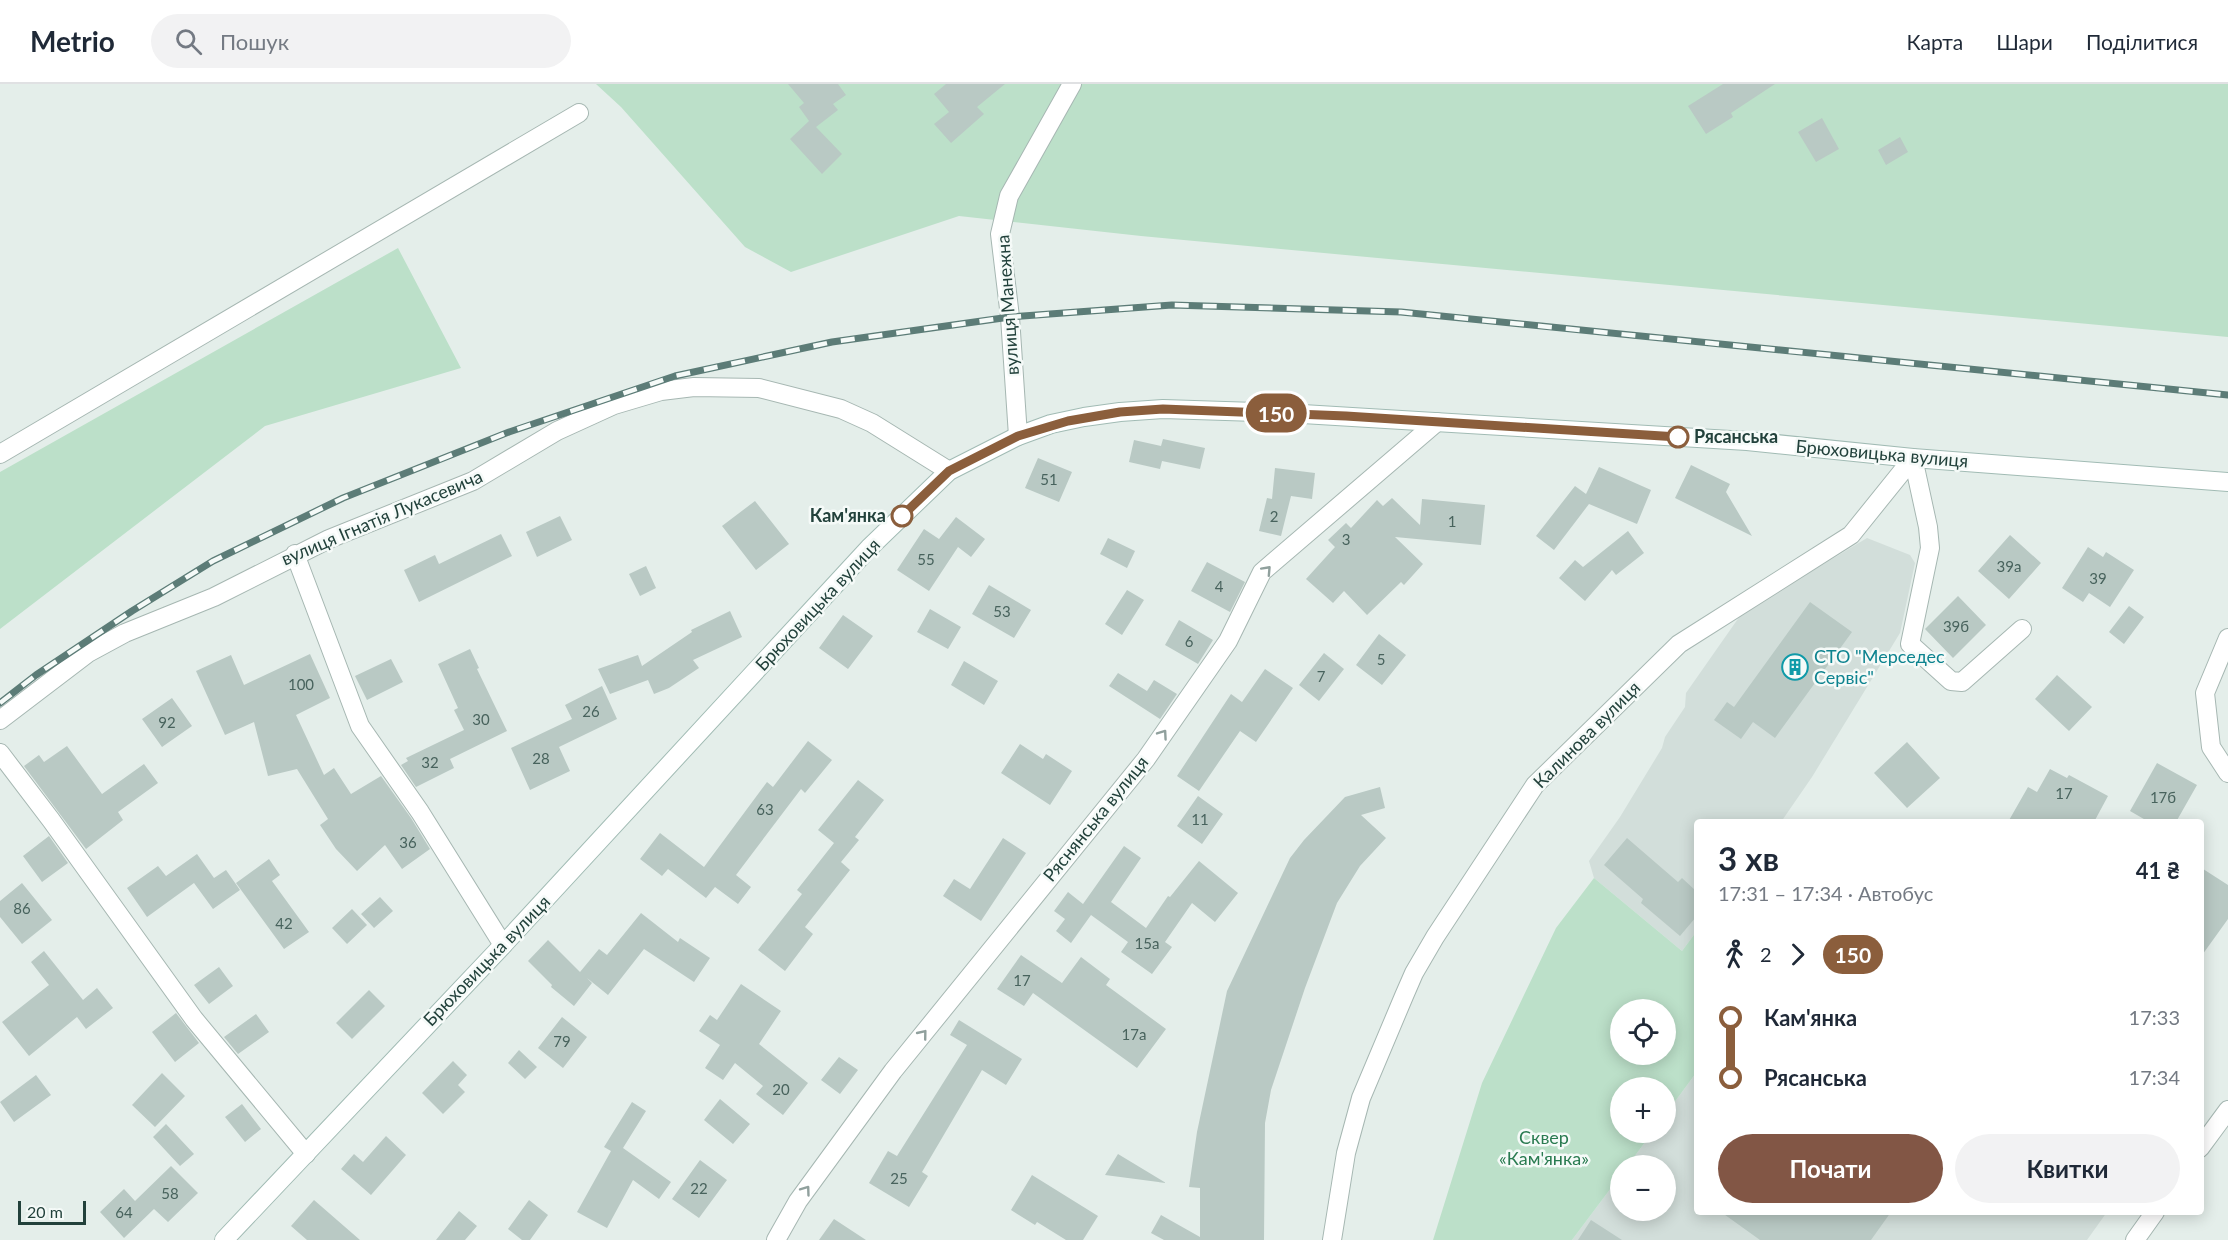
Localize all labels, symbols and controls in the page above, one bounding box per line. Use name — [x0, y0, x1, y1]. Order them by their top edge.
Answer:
search box — [151, 14, 571, 68]
text: Metrio — [30, 24, 115, 58]
icon: search — [172, 25, 205, 58]
text: Пошук — [220, 28, 289, 55]
text: Карта — [1907, 29, 1963, 54]
text: Шари — [1996, 29, 2053, 54]
text: Поділитися — [2086, 29, 2198, 54]
street label: вулиця Манежна — [991, 234, 1023, 376]
line badge: 150 — [1242, 394, 1310, 432]
text: 150 — [1258, 401, 1294, 426]
place label: Рясанська — [1694, 425, 1778, 447]
marker: Рясанська — [1667, 426, 1689, 448]
street label: Брюховицька вулиця — [1795, 435, 1969, 472]
street label: вулиця Ігнатія Лукасевича — [278, 465, 485, 569]
house number: 51 — [1040, 470, 1058, 488]
place label: Кам'янка — [810, 504, 886, 526]
marker: Кам'янка — [891, 505, 913, 527]
house number: 2 — [1270, 507, 1278, 525]
house number: 1 — [1448, 512, 1456, 530]
house number: 3 — [1342, 530, 1350, 548]
street label: Брюховицька вулиця — [750, 534, 884, 675]
house number: 55 — [917, 550, 935, 568]
house number: 39а — [1997, 557, 2021, 575]
one-way arrow — [1260, 566, 1271, 576]
house number: 39 — [2089, 569, 2107, 587]
house number: 4 — [1215, 577, 1224, 595]
house number: 53 — [993, 602, 1011, 620]
house number: 39б — [1943, 617, 1969, 635]
house number: 6 — [1185, 632, 1194, 650]
place label: СТО "Мерседес Сервіс" — [1814, 645, 1945, 688]
house number: 5 — [1377, 650, 1385, 668]
building icon: СТО "Мерседес Сервіс" — [1780, 652, 1810, 682]
house number: 7 — [1317, 667, 1326, 685]
house number: 100 — [288, 675, 314, 693]
street label: Калинова вулиця — [1528, 676, 1644, 792]
house number: 26 — [582, 702, 600, 720]
house number: 30 — [472, 710, 490, 728]
house number: 92 — [158, 713, 176, 731]
one-way arrow — [1156, 730, 1167, 741]
house number: 28 — [532, 749, 550, 767]
street label: Ряснянська вулиця — [1038, 751, 1152, 885]
house number: 32 — [421, 753, 439, 771]
house number: 17 — [2055, 784, 2073, 802]
house number: 17б — [2150, 788, 2176, 806]
house number: 63 — [756, 800, 774, 818]
house number: 11 — [1191, 810, 1209, 828]
house number: 36 — [399, 833, 417, 851]
text: 3 хв — [1718, 838, 1779, 878]
text: 41 ₴ — [2136, 857, 2180, 884]
text: 17:31 – 17:34 · Автобус — [1718, 881, 1933, 905]
street label: Брюховицька вулиця — [418, 890, 554, 1030]
house number: 86 — [13, 899, 31, 917]
house number: 42 — [275, 914, 293, 932]
house number: 15а — [1135, 934, 1159, 952]
icon: walk — [1718, 938, 1751, 971]
icon: forward — [1781, 938, 1814, 971]
text: 2 — [1760, 942, 1772, 966]
text: 150 — [1835, 942, 1871, 967]
house number: 17 — [1013, 971, 1031, 989]
map controls — [1610, 999, 1676, 1221]
button: locate — [1610, 999, 1676, 1065]
text: Кам'янка — [1764, 1004, 1857, 1031]
text: 17:33 — [2129, 1005, 2180, 1029]
house number: 17а — [1122, 1025, 1146, 1043]
one-way arrow — [916, 1030, 927, 1041]
house number: 79 — [553, 1032, 571, 1050]
text: Рясанська — [1764, 1064, 1867, 1091]
text: 17:34 — [2129, 1065, 2180, 1089]
button: + — [1610, 1077, 1676, 1143]
house number: 20 — [772, 1080, 790, 1098]
park label: Сквер «Кам'янка» — [1499, 1126, 1589, 1169]
button: Почати — [1718, 1134, 1943, 1203]
button: Квитки — [1955, 1134, 2180, 1203]
button: − — [1610, 1155, 1676, 1221]
house number: 25 — [890, 1169, 908, 1187]
house number: 22 — [690, 1179, 708, 1197]
house number: 58 — [161, 1184, 179, 1202]
one-way arrow — [799, 1185, 810, 1196]
scale bar — [18, 1198, 86, 1226]
text: 20 m — [27, 1202, 63, 1221]
house number: 64 — [115, 1203, 133, 1221]

